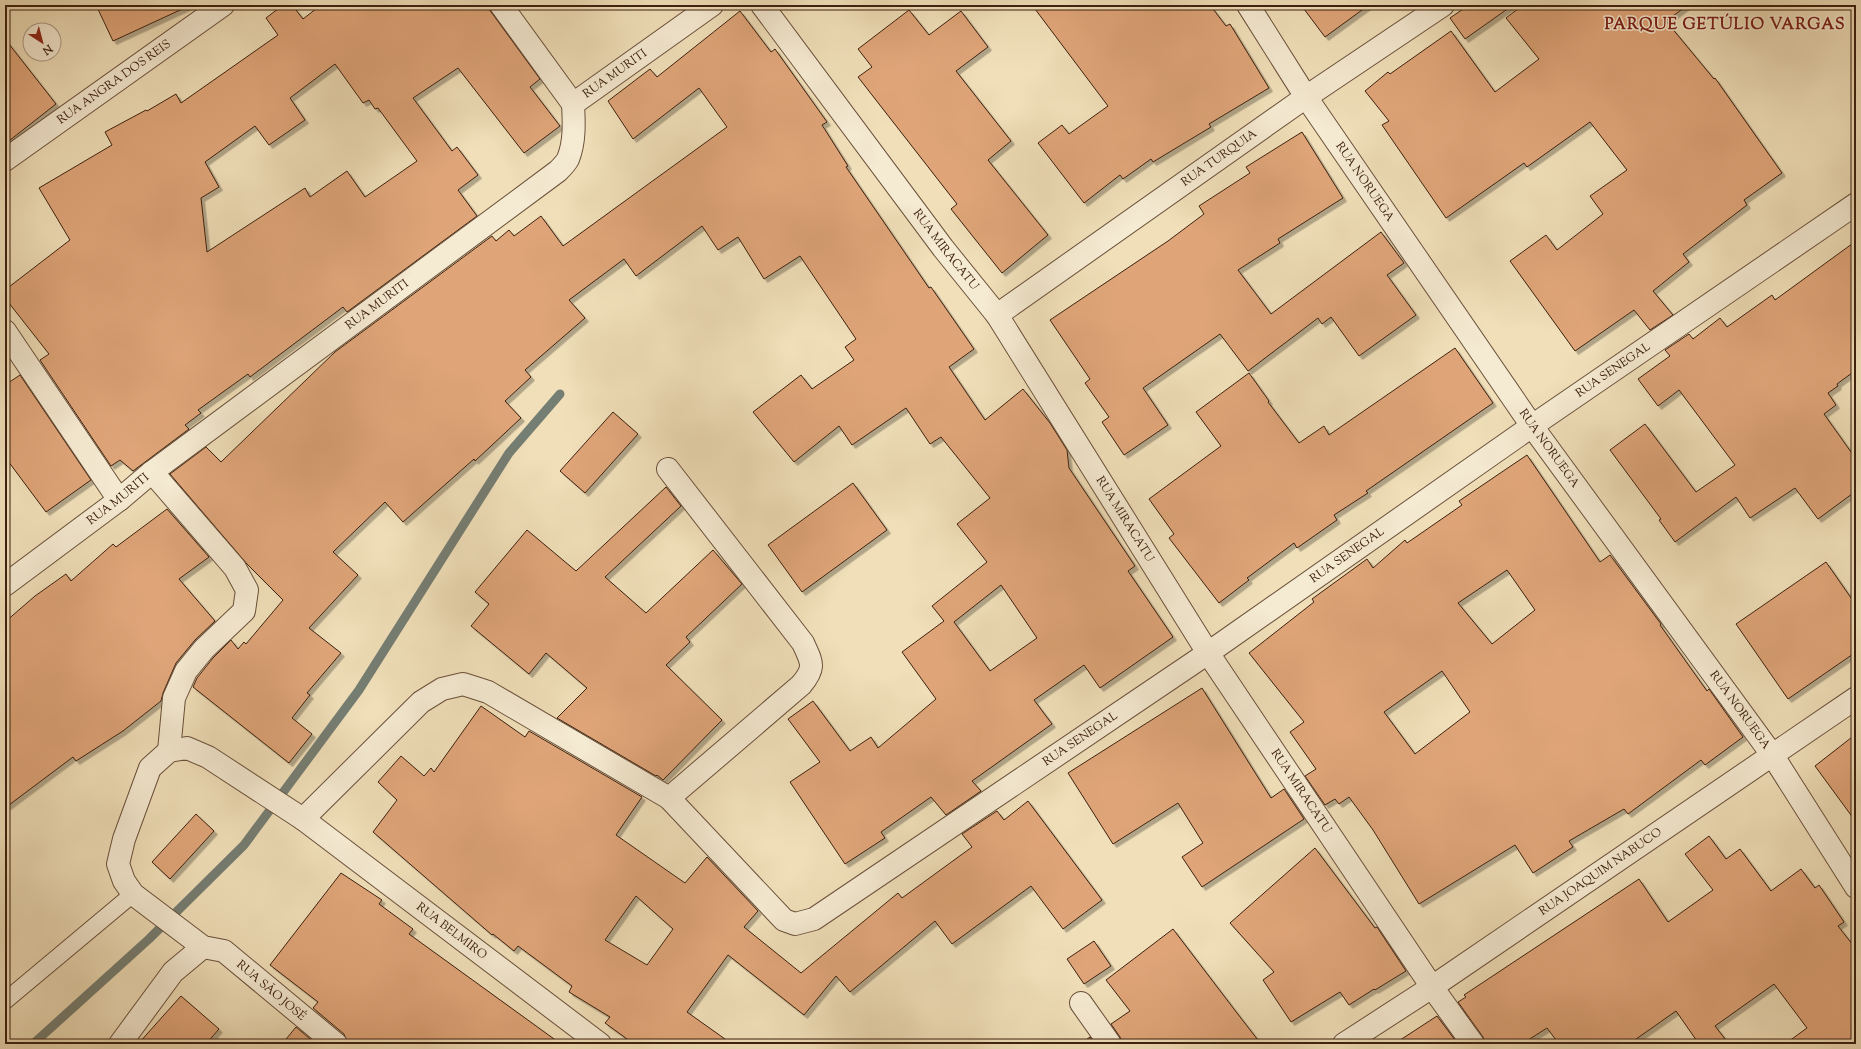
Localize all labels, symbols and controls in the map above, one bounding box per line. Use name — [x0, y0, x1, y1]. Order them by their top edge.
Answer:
district label: PARQUE GETÚLIO VARGAS — [1604, 13, 1846, 37]
north arrow — [22, 22, 62, 62]
street label: RUA ANGRA DOS REIS — [54, 36, 175, 129]
text: N — [39, 40, 56, 58]
street label: RUA MURITI — [579, 45, 651, 103]
street label: RUA TURQUIA — [1178, 125, 1261, 191]
street label: RUA NORUEGA — [1331, 138, 1399, 226]
street label: RUA MIRACATU — [908, 206, 983, 294]
street label: RUA MURITI — [342, 275, 413, 335]
street label: RUA SENEGAL — [1572, 338, 1654, 402]
street label: RUA NORUEGA — [1514, 405, 1584, 492]
street label: RUA MURITI — [83, 469, 153, 530]
street label: RUA MIRACATU — [1091, 473, 1158, 566]
street label: RUA SENEGAL — [1306, 523, 1388, 588]
street label: RUA NORUEGA — [1705, 667, 1775, 754]
street label: RUA SENEGAL — [1039, 707, 1122, 771]
street label: RUA MIRACATU — [1266, 746, 1336, 837]
street label: RUA JOAQUIM NABUCO — [1536, 824, 1666, 920]
street label: RUA BELMIRO — [412, 899, 491, 964]
street label: RUA SÃO JOSÉ — [232, 956, 310, 1026]

